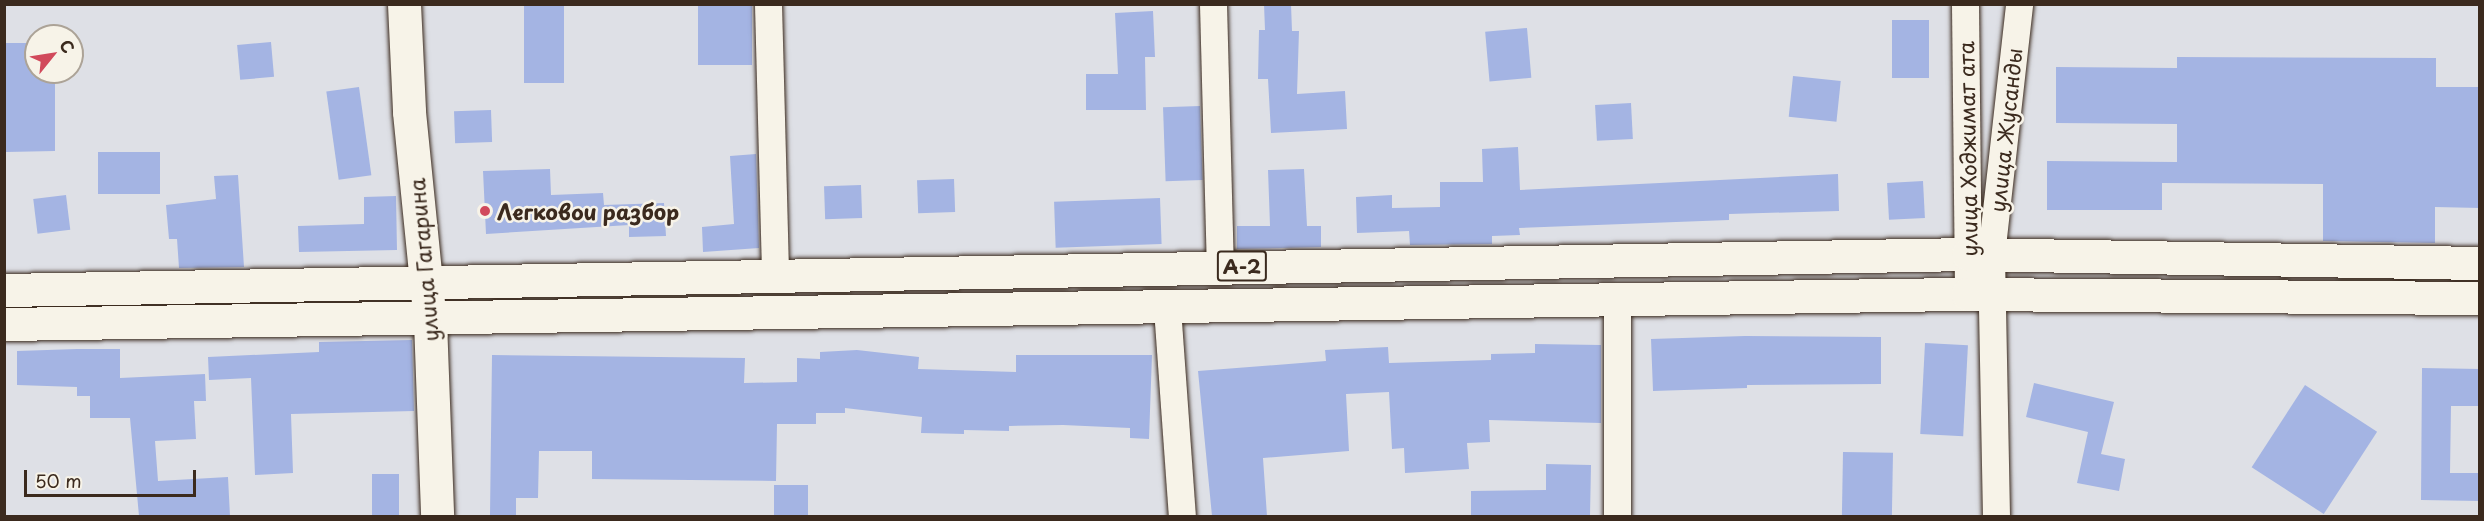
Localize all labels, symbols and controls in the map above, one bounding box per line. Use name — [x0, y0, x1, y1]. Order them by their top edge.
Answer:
north arrow — [24, 24, 84, 84]
text: С — [54, 35, 81, 57]
street label: улица Ходжимат ата — [1953, 41, 1981, 257]
street label: улица Жусанды — [1984, 46, 2026, 214]
street label: улица Гагарина — [403, 177, 443, 343]
place label: Легковои разбор — [497, 198, 679, 224]
marker: Легковои разбор — [478, 204, 492, 218]
road number: A-2 — [1216, 249, 1268, 283]
scale bar — [27, 458, 200, 496]
text: 50 m — [35, 467, 82, 494]

